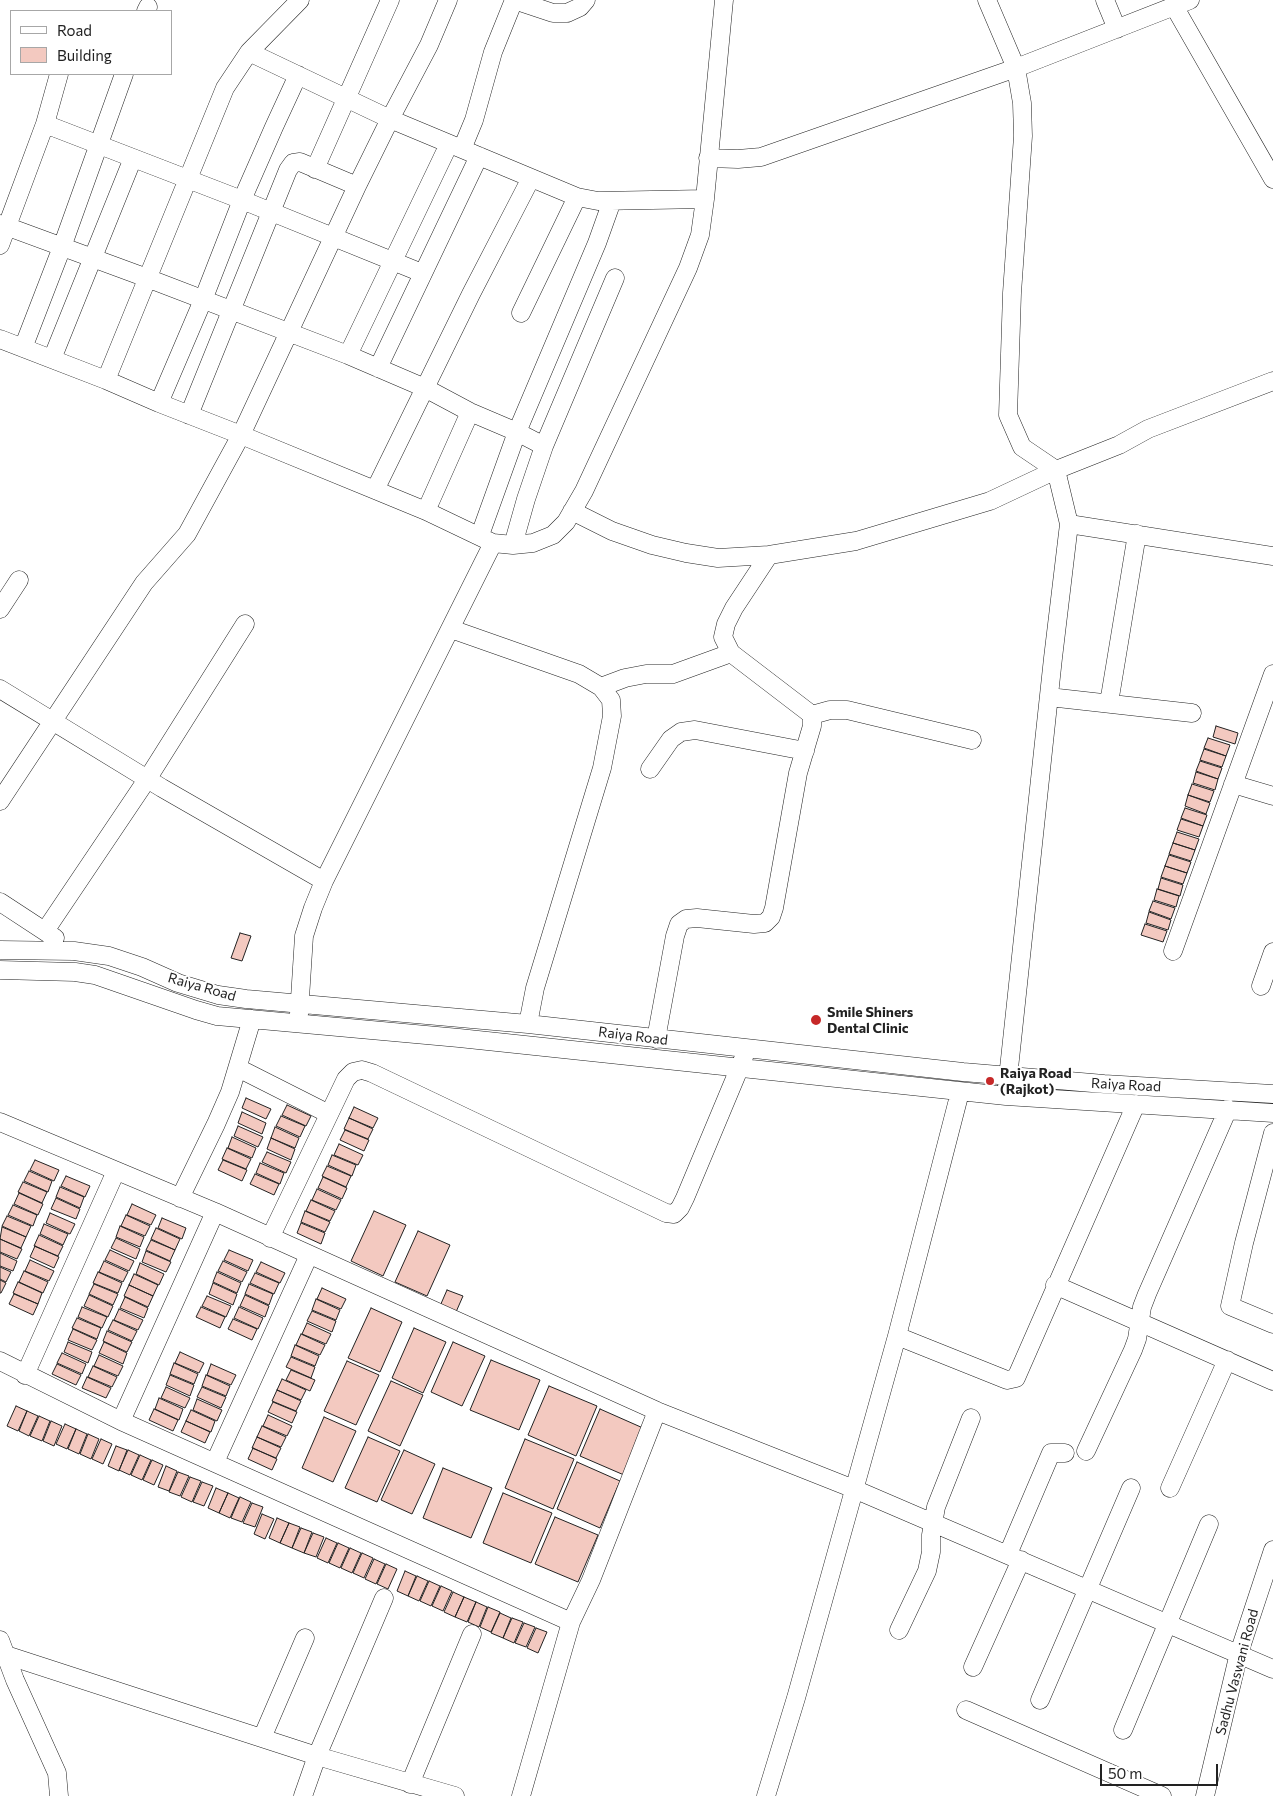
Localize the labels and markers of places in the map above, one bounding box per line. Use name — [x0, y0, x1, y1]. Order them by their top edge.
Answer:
place label: Smile Shiners Dental Clinic — [827, 1004, 913, 1036]
marker: Smile Shiners Dental Clinic — [809, 1013, 823, 1027]
place label: Raiya Road (Rajkot) — [1000, 1065, 1072, 1098]
marker: Raiya Road (Rajkot) — [984, 1075, 996, 1087]

